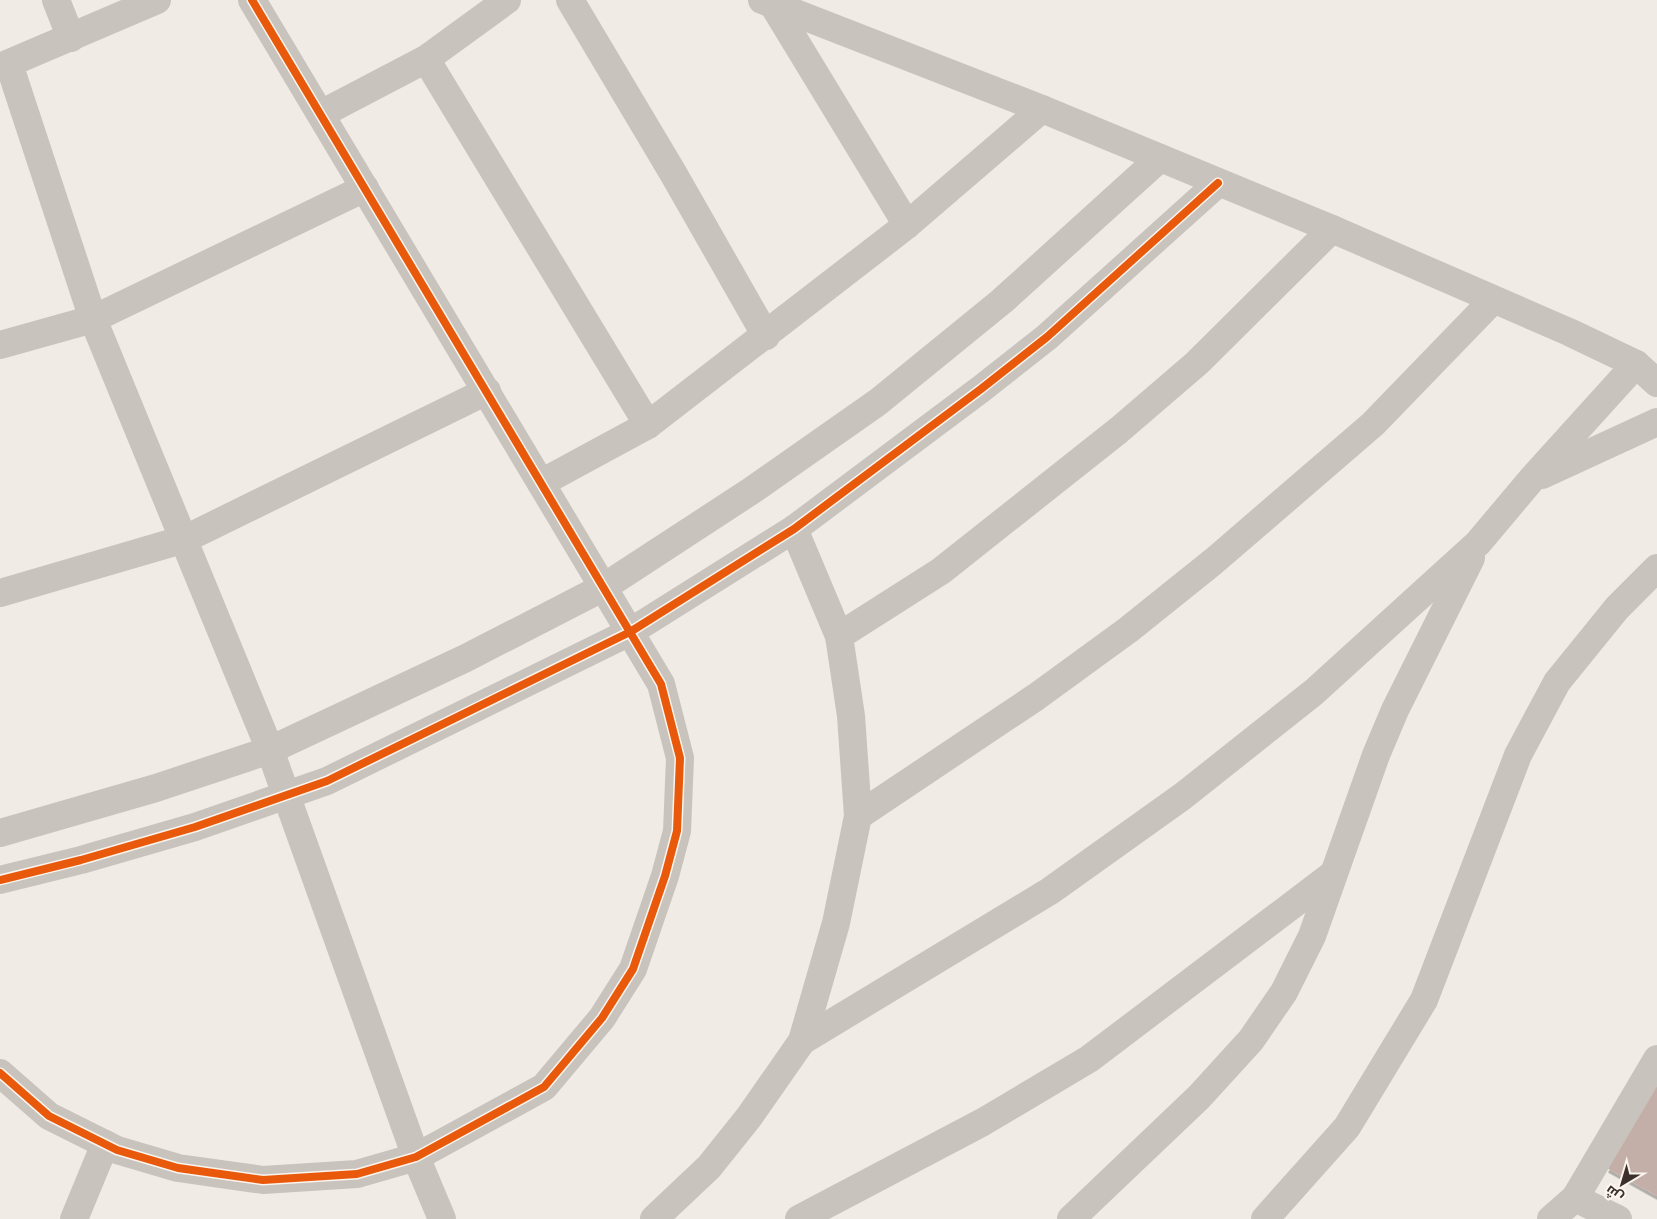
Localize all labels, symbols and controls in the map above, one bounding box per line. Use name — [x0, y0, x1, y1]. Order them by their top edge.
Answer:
north arrow — [1597, 1159, 1647, 1209]
text: ش — [1601, 1182, 1627, 1208]

